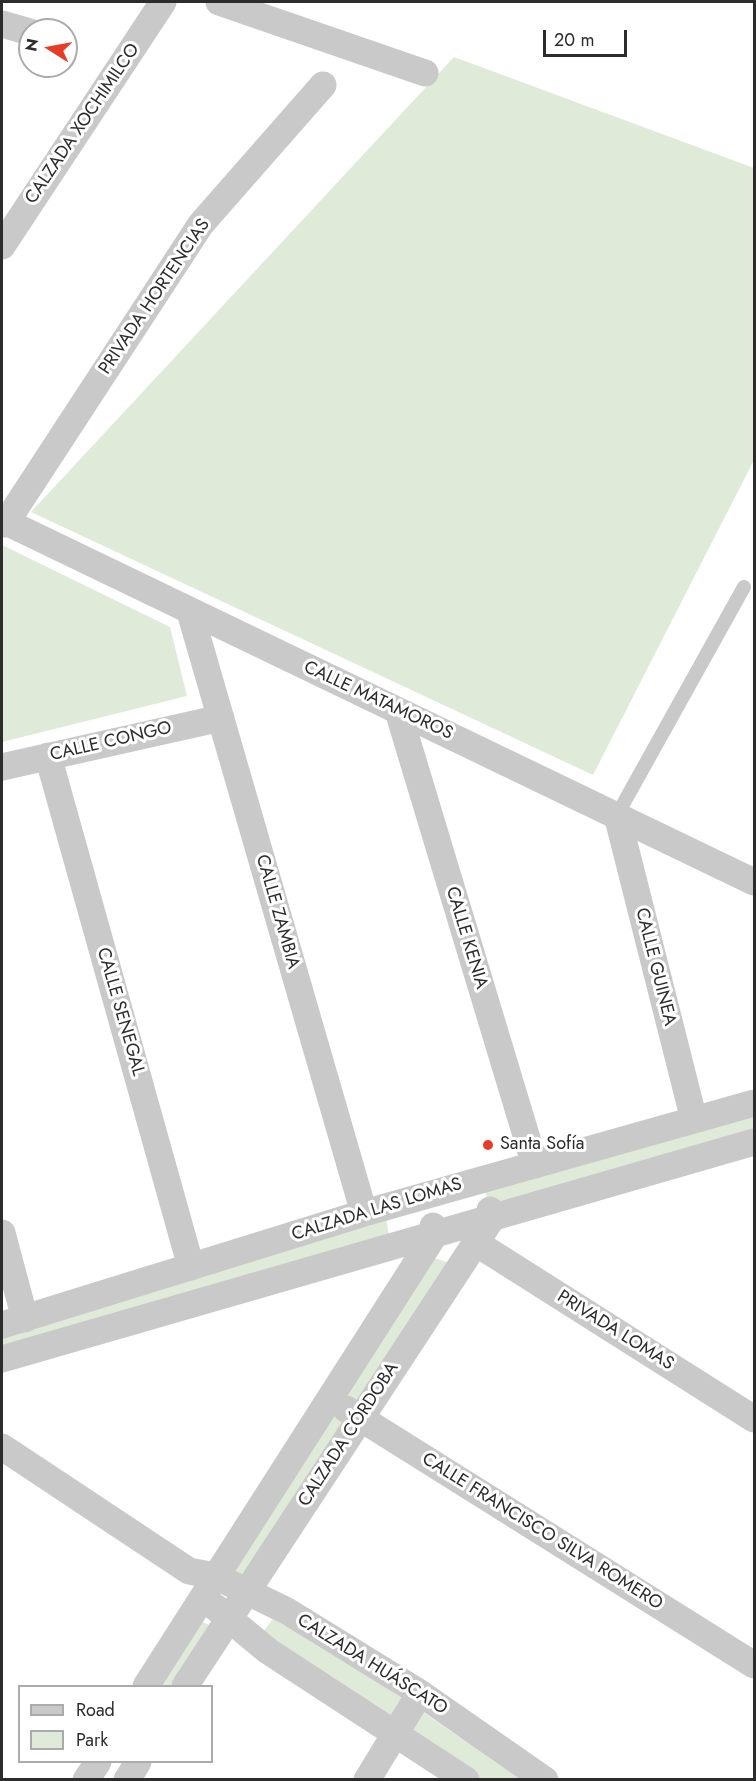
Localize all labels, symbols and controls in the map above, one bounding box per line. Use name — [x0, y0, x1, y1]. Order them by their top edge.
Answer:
north arrow — [18, 18, 78, 78]
scale bar — [546, 18, 630, 56]
text: 20 m — [554, 27, 594, 53]
text: N — [19, 36, 44, 53]
street label: CALZADA XOCHIMILCO — [21, 40, 145, 208]
street label: PRIVADA HORTENCIAS — [95, 215, 215, 379]
street label: CALLE MATAMOROS — [300, 657, 456, 745]
street label: CALLE CONGO — [48, 718, 174, 766]
street label: CALLE ZAMBIA — [250, 852, 304, 972]
street label: CALLE KENIA — [440, 884, 492, 992]
street label: CALLE GUINEA — [630, 906, 680, 1028]
street label: CALLE SENEGAL — [91, 945, 149, 1079]
place label: Santa Sofía — [500, 1134, 585, 1156]
marker: Santa Sofía — [481, 1138, 495, 1152]
street label: CALZADA LAS LOMAS — [289, 1174, 465, 1246]
street label: PRIVADA LOMAS — [553, 1286, 677, 1376]
street label: CALZADA CÓRDOBA — [294, 1359, 404, 1511]
street label: CALLE FRANCISCO SILVA ROMERO — [418, 1449, 666, 1615]
street label: CALZADA HUÁSCATO — [293, 1610, 451, 1720]
legend — [18, 1685, 213, 1763]
text: Road — [76, 1697, 115, 1723]
text: Park — [76, 1727, 108, 1753]

